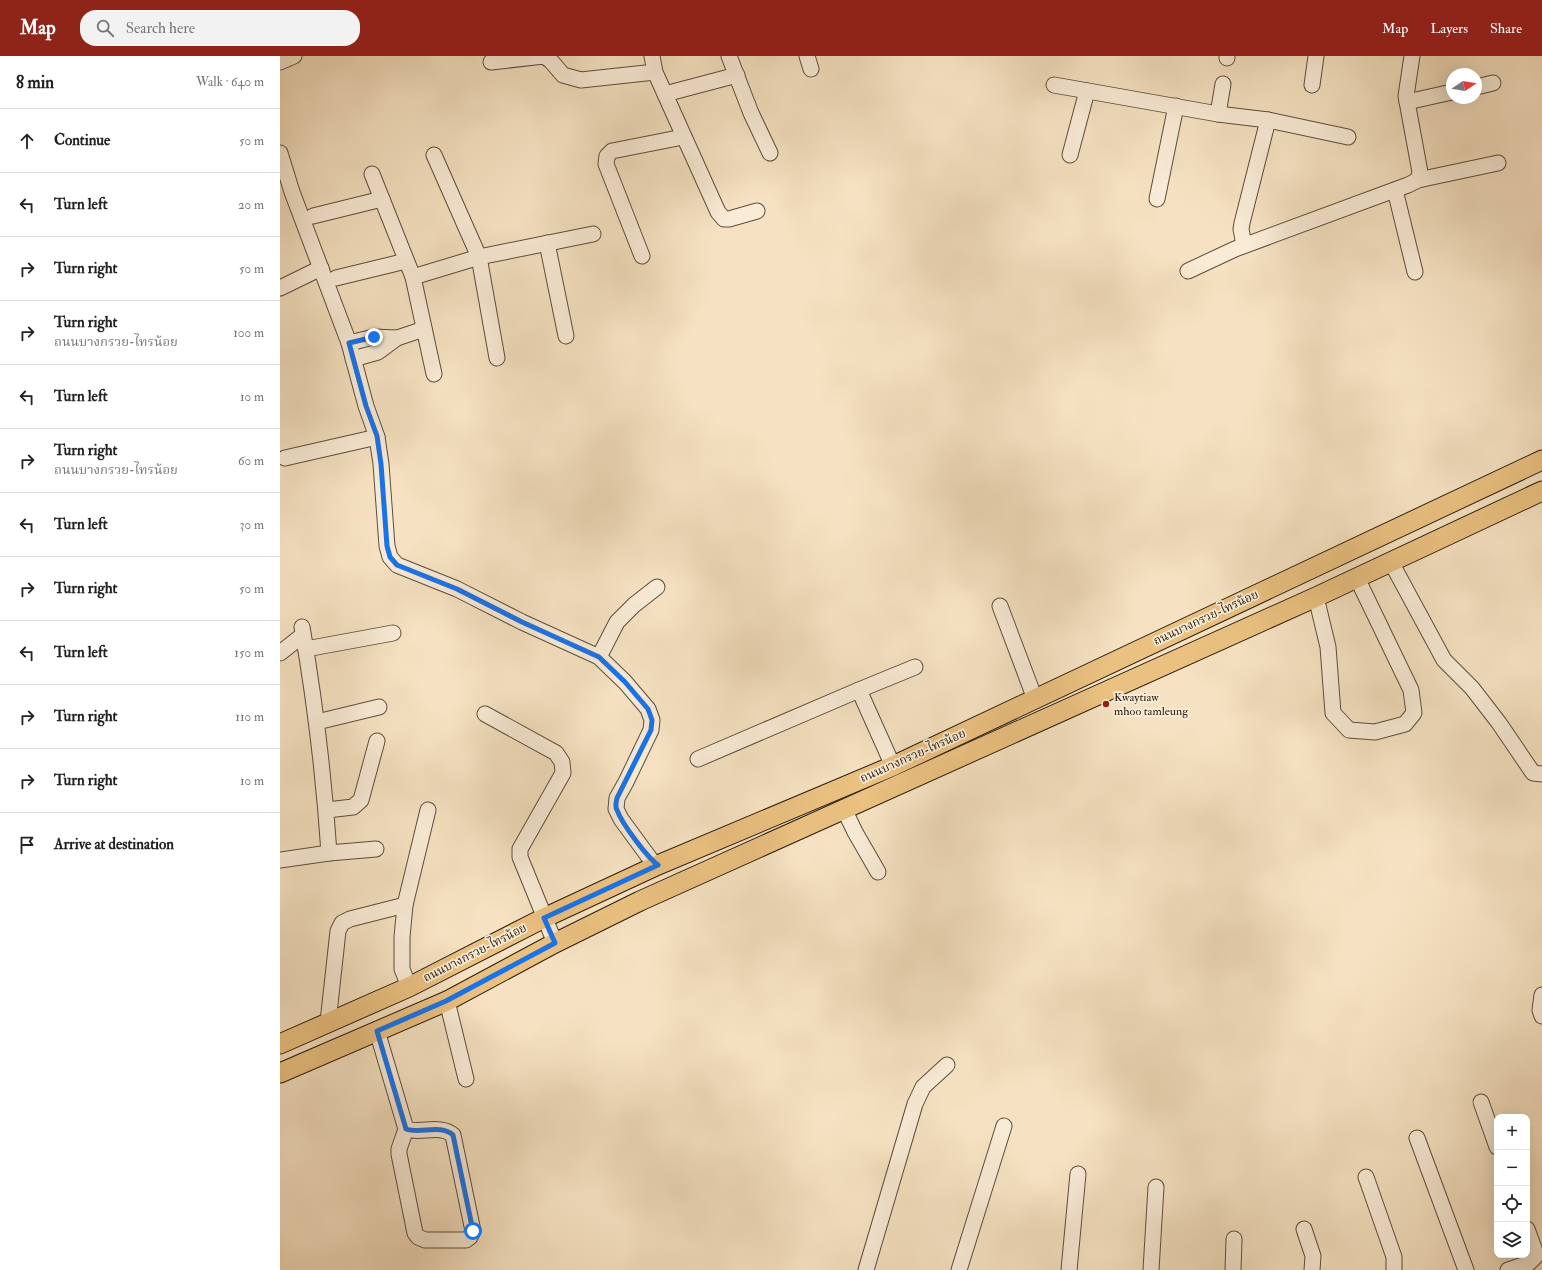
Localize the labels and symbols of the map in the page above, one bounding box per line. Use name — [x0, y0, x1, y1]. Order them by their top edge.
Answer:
north arrow — [1446, 68, 1482, 104]
route end — [365, 328, 383, 346]
street label: ถนนบางกรวย-ไทรน้อย — [1150, 585, 1261, 649]
place label: Kwaytiaw mhoo tamleung — [1114, 690, 1189, 719]
marker: Kwaytiaw mhoo tamleung — [1101, 699, 1111, 709]
street label: ถนนบางกรวย-ไทรน้อย — [857, 724, 968, 786]
street label: ถนนบางกรวย-ไทรน้อย — [420, 919, 529, 986]
route start — [464, 1222, 482, 1240]

